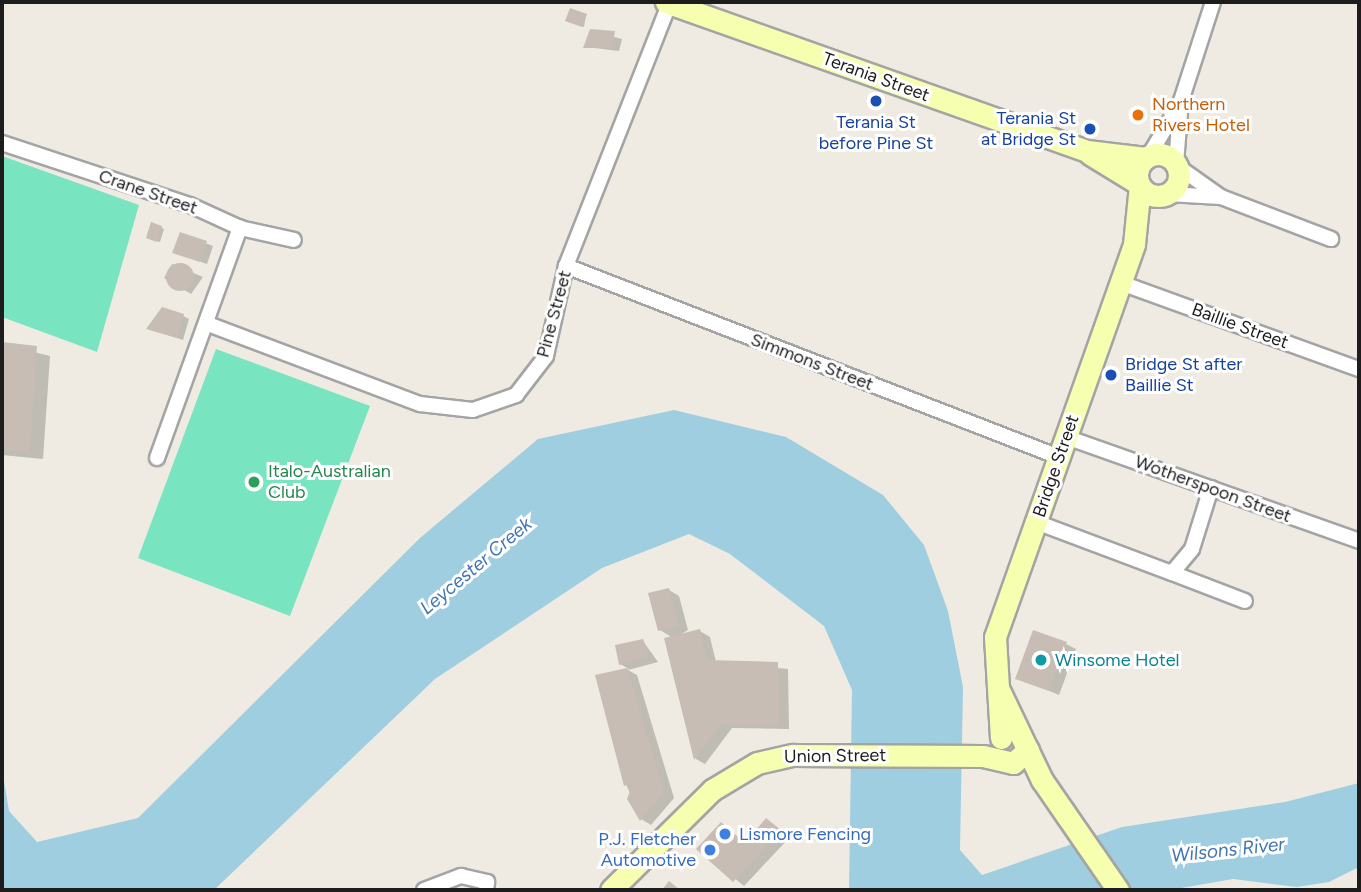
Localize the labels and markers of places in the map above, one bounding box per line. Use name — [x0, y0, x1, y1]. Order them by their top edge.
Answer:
marker: Terania St before Pine St — [868, 93, 884, 109]
place label: Northern Rivers Hotel — [1152, 94, 1250, 136]
marker: Northern Rivers Hotel — [1130, 107, 1146, 123]
place label: Terania St at Bridge St — [981, 108, 1076, 150]
place label: Terania St before Pine St — [819, 112, 933, 154]
marker: Terania St at Bridge St — [1082, 121, 1098, 137]
place label: Bridge St after Baillie St — [1125, 354, 1242, 396]
marker: Bridge St after Baillie St — [1103, 367, 1119, 383]
place label: Italo-Australian Club — [268, 461, 391, 504]
marker: Italo-Australian Club — [246, 474, 262, 490]
place label: Winsome Hotel — [1055, 649, 1179, 671]
marker: Winsome Hotel — [1033, 652, 1049, 668]
place label: Lismore Fencing — [739, 823, 871, 845]
marker: Lismore Fencing — [717, 826, 733, 842]
place label: P.J. Fletcher Automotive — [598, 829, 696, 872]
marker: P.J. Fletcher Automotive — [702, 842, 718, 858]

